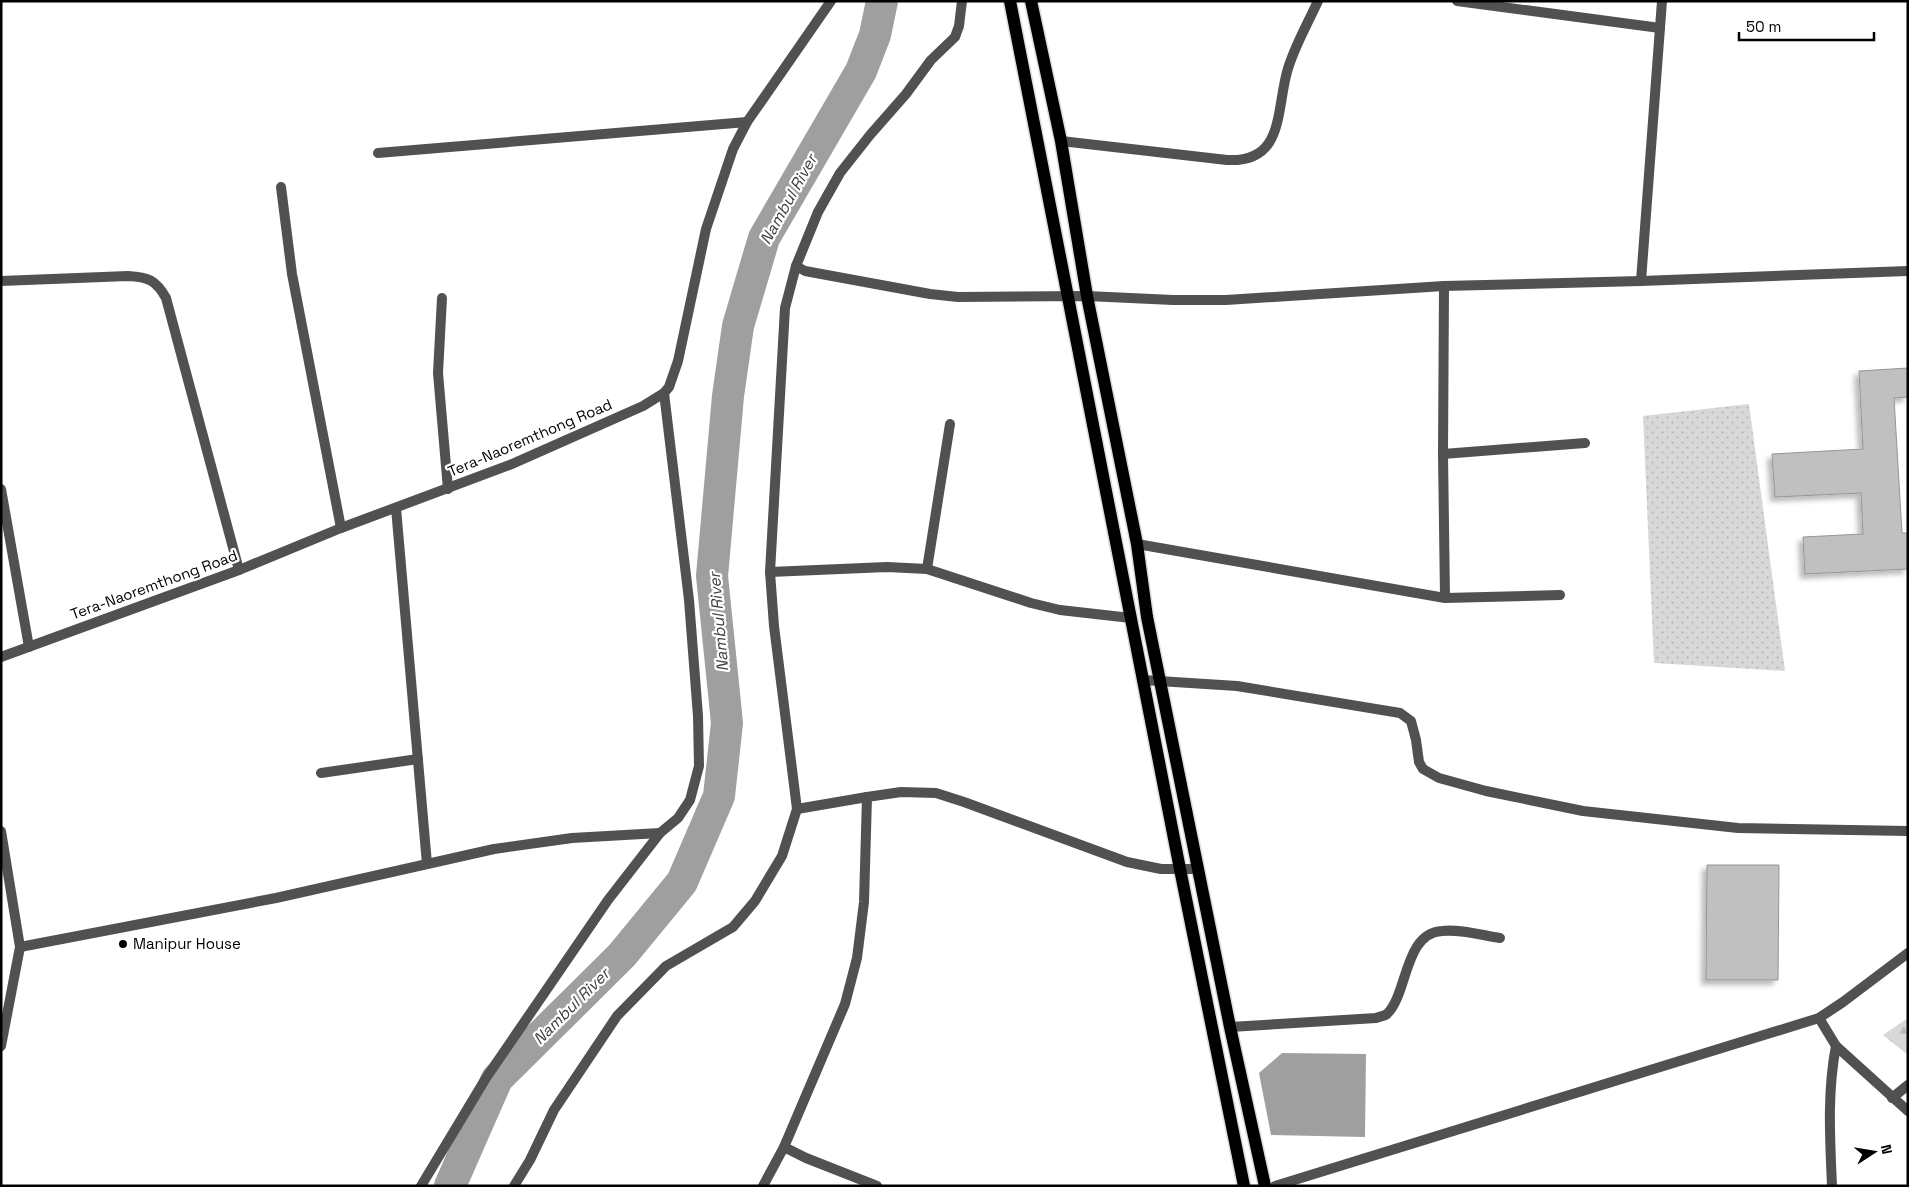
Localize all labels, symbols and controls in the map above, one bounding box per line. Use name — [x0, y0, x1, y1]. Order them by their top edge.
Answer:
scale bar — [1739, 10, 1874, 42]
text: 50 m — [1746, 17, 1781, 36]
water label: Nambul River — [755, 149, 823, 248]
street label: Tera-Naoremthong Road — [445, 394, 615, 481]
street label: Tera-Naoremthong Road — [68, 545, 240, 624]
water label: Nambul River — [704, 570, 733, 672]
place label: Manipur House — [133, 934, 241, 953]
marker: Manipur House — [117, 938, 129, 950]
water label: Nambul River — [529, 962, 615, 1049]
north arrow — [1849, 1127, 1899, 1177]
text: N — [1877, 1143, 1896, 1156]

